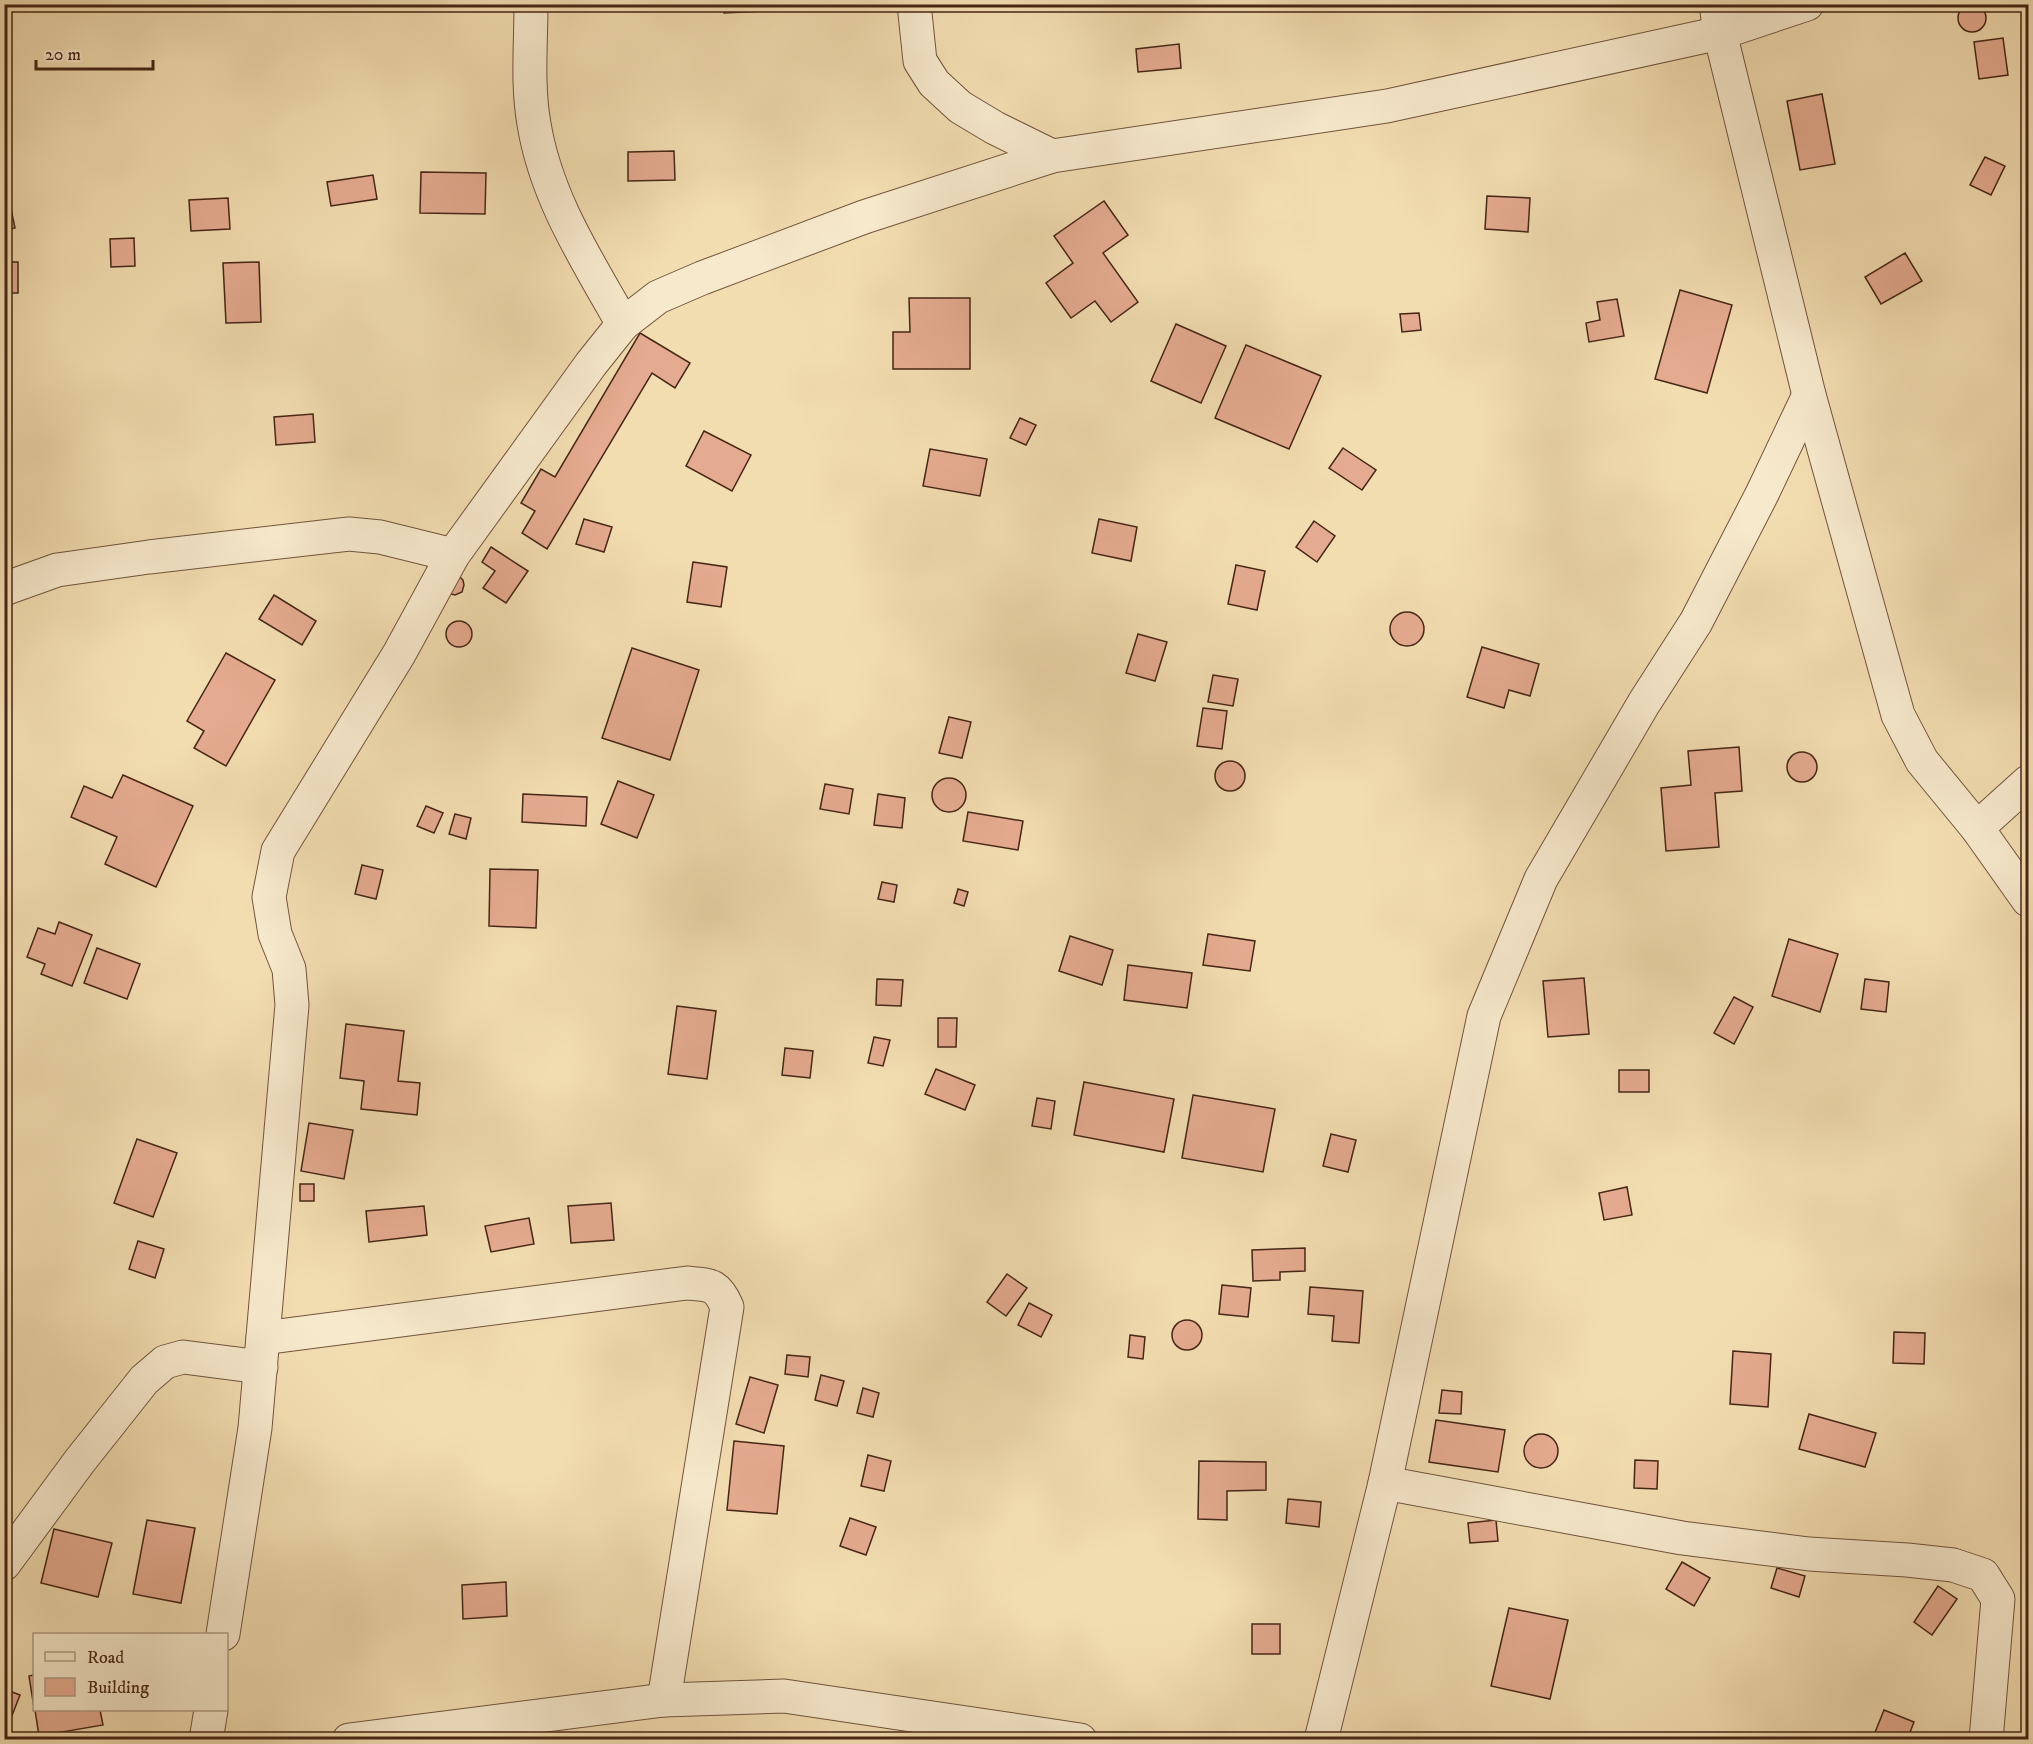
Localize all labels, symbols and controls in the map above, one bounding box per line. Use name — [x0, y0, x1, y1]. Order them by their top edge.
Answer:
scale bar — [36, 33, 153, 71]
text: 20 m — [45, 44, 81, 66]
legend — [33, 1633, 228, 1711]
text: Road — [87, 1647, 124, 1669]
text: Building — [87, 1677, 149, 1699]

